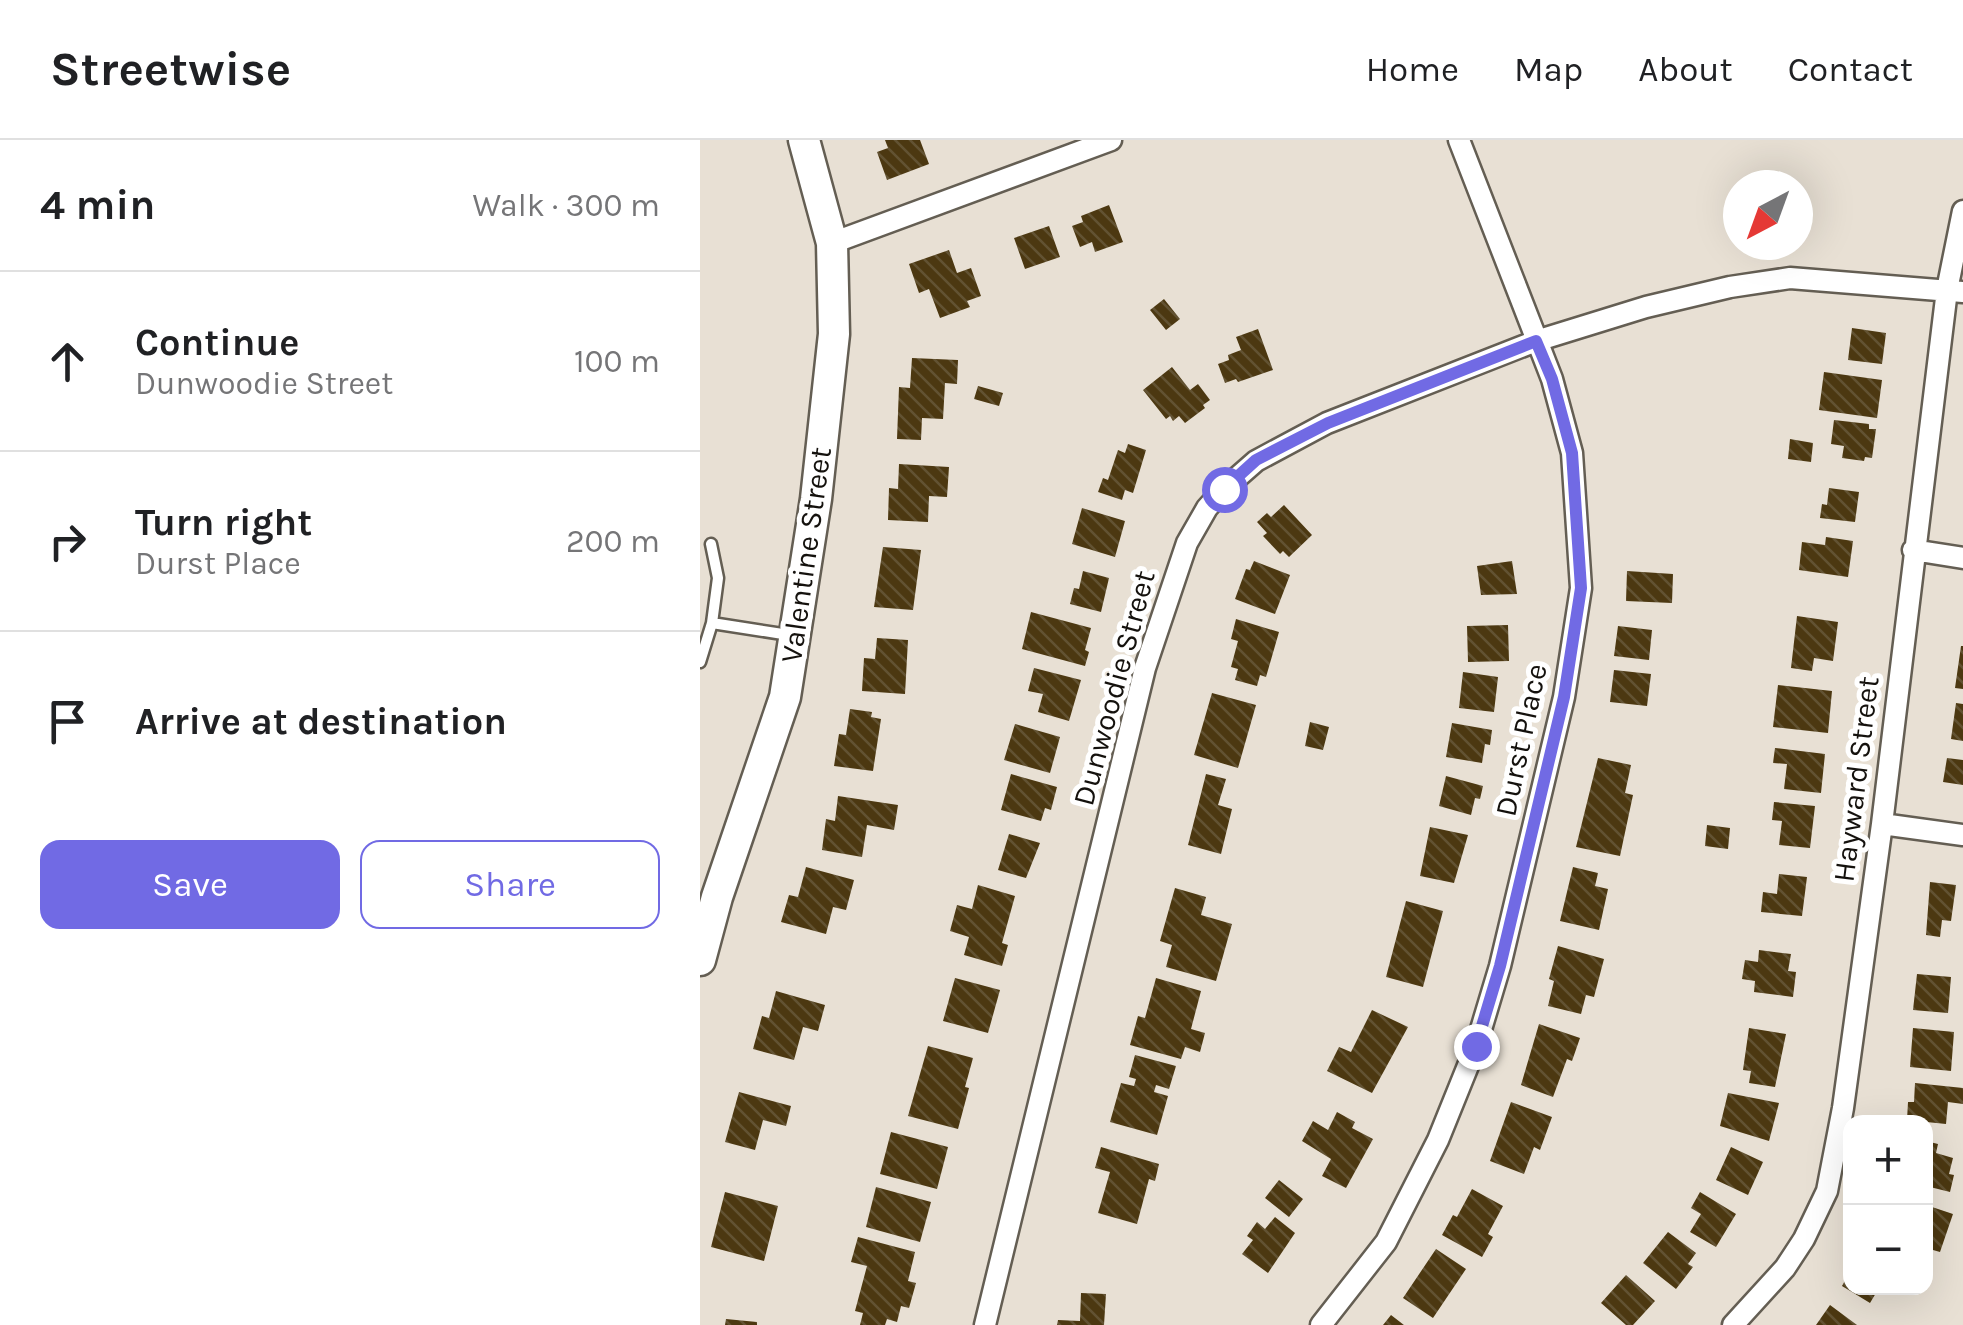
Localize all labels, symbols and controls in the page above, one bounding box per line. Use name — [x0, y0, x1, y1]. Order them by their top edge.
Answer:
text: Streetwise — [50, 41, 291, 97]
text: Home — [1366, 49, 1459, 90]
text: Map — [1514, 49, 1583, 90]
text: About — [1638, 49, 1733, 90]
text: Contact — [1788, 49, 1913, 90]
north arrow — [1723, 170, 1813, 260]
text: 4 min — [40, 180, 155, 230]
text: Walk · 300 m — [472, 187, 660, 224]
text: Continue — [135, 320, 299, 365]
icon: ahead — [40, 334, 95, 389]
text: 100 m — [574, 343, 660, 380]
text: Dunwoodie Street — [135, 365, 393, 402]
street label: Valentine Street — [773, 445, 839, 665]
route start — [1202, 467, 1248, 513]
text: Turn right — [135, 500, 312, 545]
icon: right — [40, 514, 95, 569]
text: 200 m — [566, 523, 660, 560]
text: Durst Place — [135, 545, 301, 582]
street label: Dunwoodie Street — [1065, 566, 1163, 810]
street label: Durst Place — [1487, 660, 1555, 820]
street label: Hayward Street — [1826, 674, 1886, 884]
icon: arrive — [40, 694, 95, 749]
text: Arrive at destination — [135, 699, 507, 744]
button: Save — [40, 840, 340, 929]
button: Share — [360, 840, 660, 929]
route end — [1454, 1024, 1500, 1070]
map controls — [1843, 1115, 1933, 1295]
button: + — [1843, 1115, 1933, 1205]
button: − — [1843, 1205, 1933, 1295]

